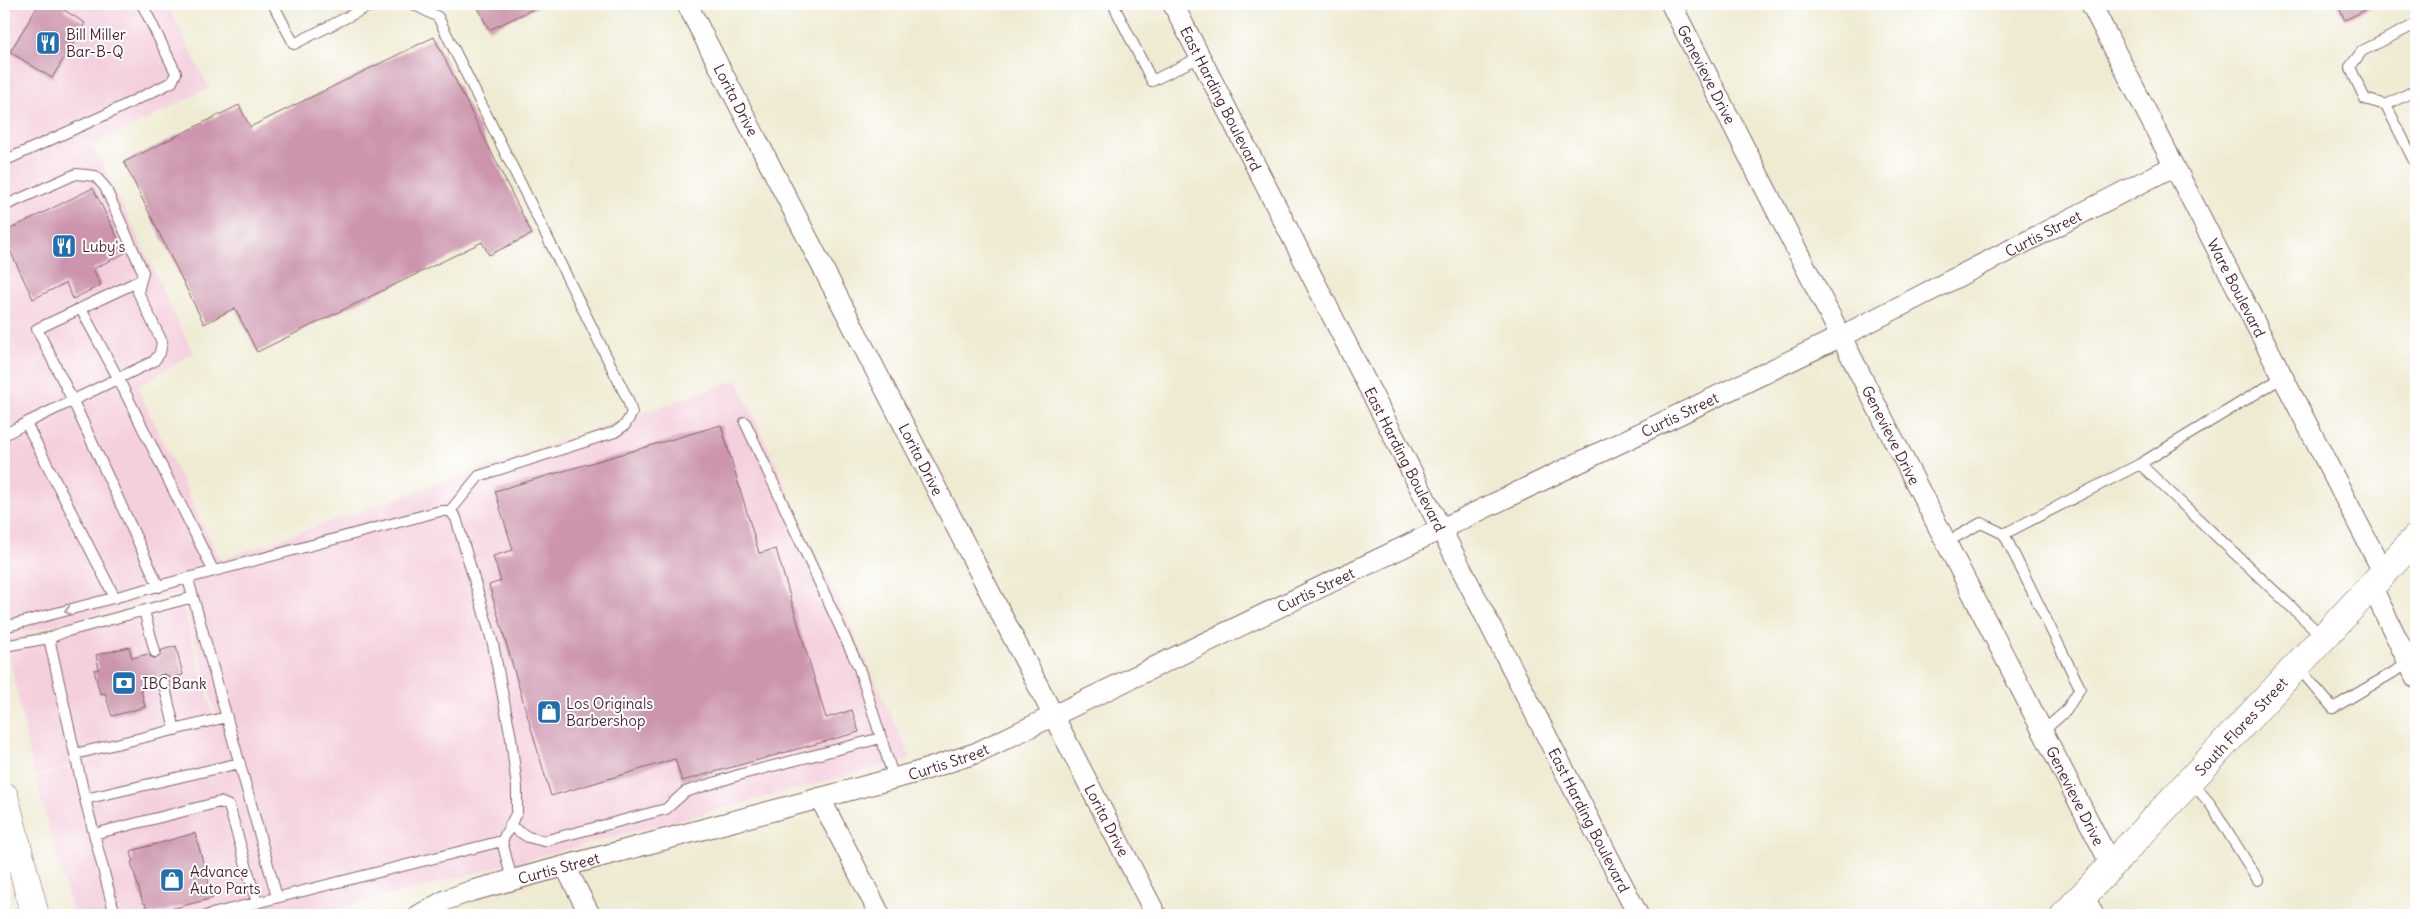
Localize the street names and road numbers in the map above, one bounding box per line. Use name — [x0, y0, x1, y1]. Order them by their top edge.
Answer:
street label: Genevieve Drive — [1674, 22, 1740, 127]
street label: East Harding Boulevard — [1176, 23, 1266, 174]
street label: Lorita Drive — [710, 61, 763, 139]
street label: Curtis Street — [2001, 206, 2084, 261]
street label: Ware Boulevard — [2204, 235, 2270, 340]
street label: Genevieve Drive — [1858, 382, 1924, 488]
street label: East Harding Boulevard — [1361, 384, 1450, 535]
street label: Curtis Street — [1638, 388, 1721, 441]
street label: Lorita Drive — [895, 420, 948, 499]
street label: Curtis Street — [1274, 563, 1357, 616]
street label: South Flores Street — [2190, 673, 2291, 779]
street label: Curtis Street — [906, 739, 992, 784]
street label: Genevieve Drive — [2042, 743, 2109, 848]
street label: East Harding Boulevard — [1545, 744, 1634, 896]
street label: Lorita Drive — [1081, 781, 1134, 860]
street label: Curtis Street — [516, 848, 601, 888]

